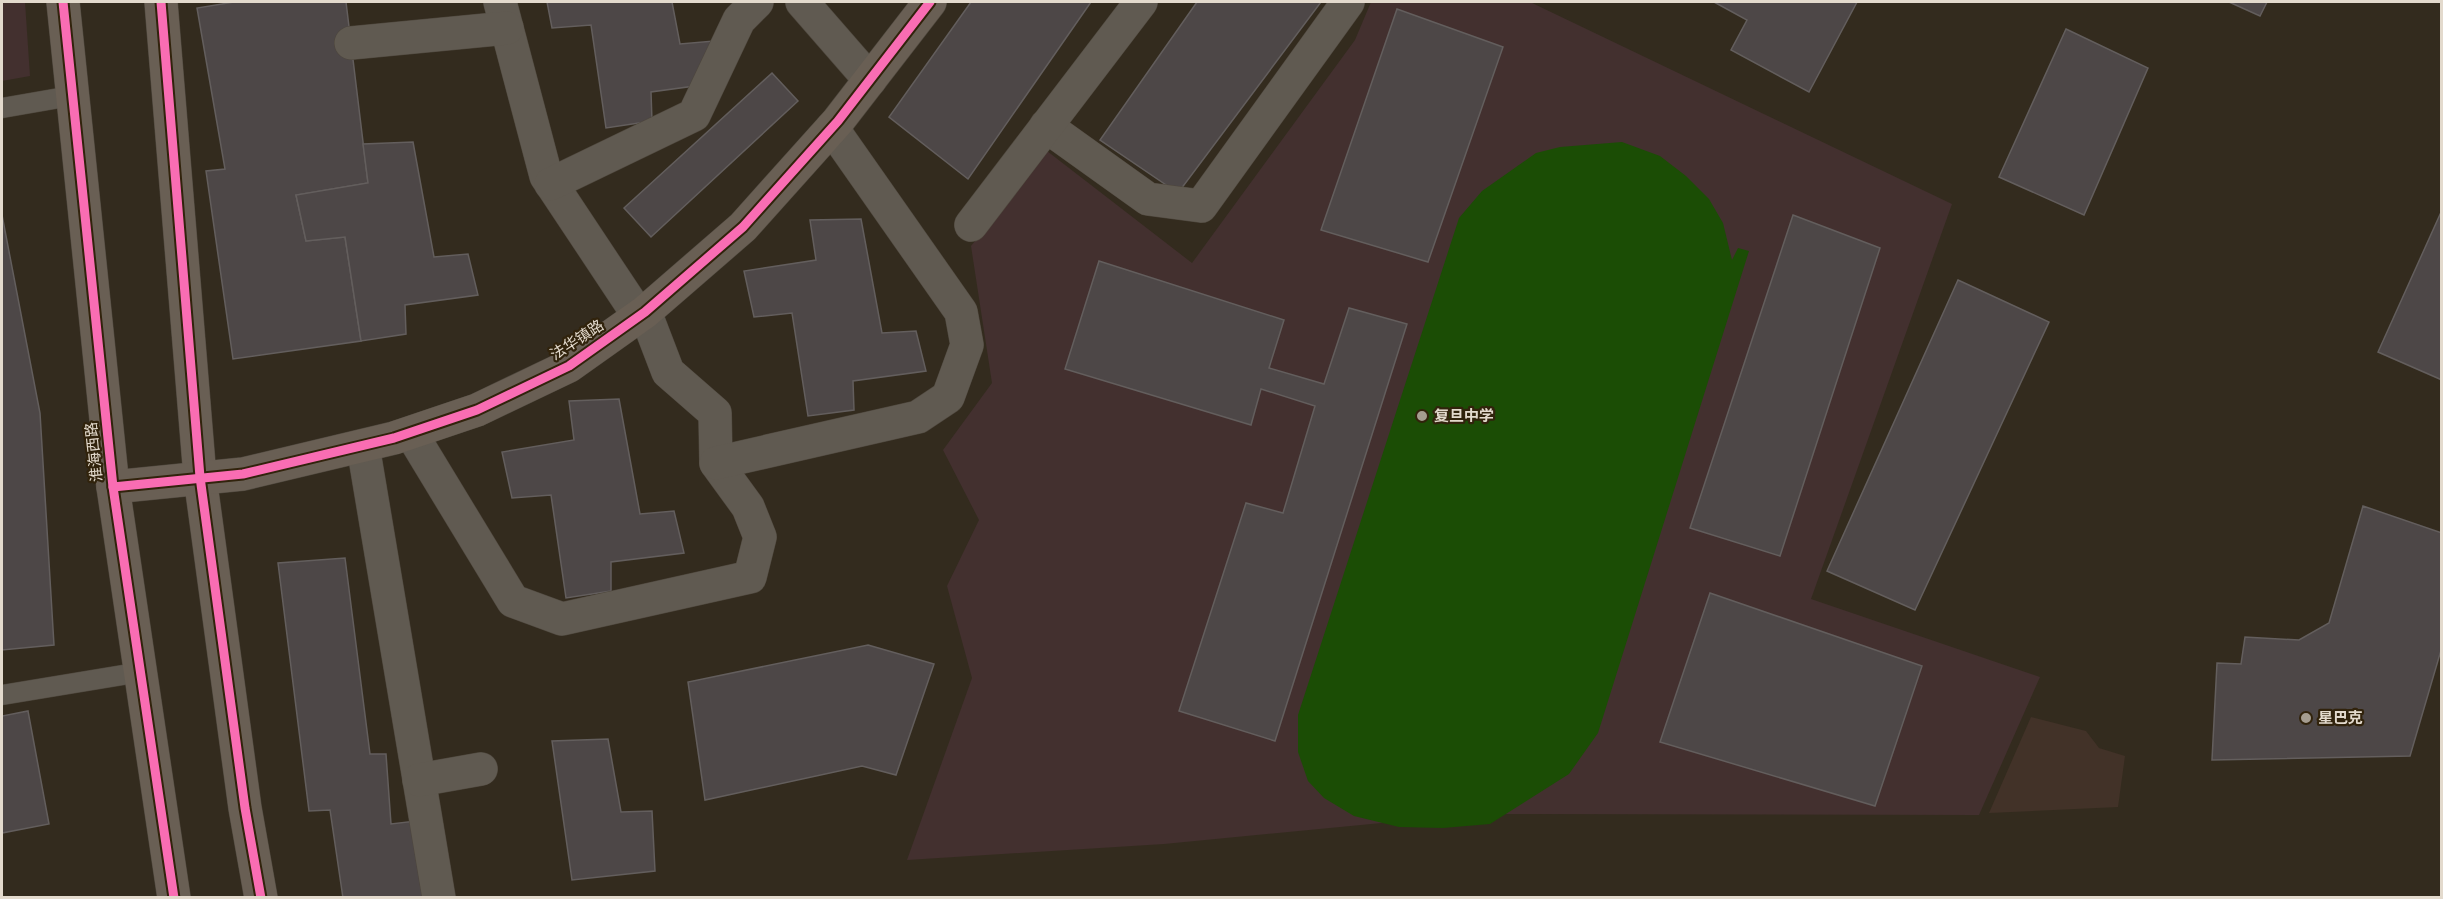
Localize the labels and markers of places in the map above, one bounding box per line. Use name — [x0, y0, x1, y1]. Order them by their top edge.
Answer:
place label: 复旦中学 — [1434, 407, 1494, 425]
marker: 复旦中学 — [1415, 409, 1429, 423]
place label: 星巴克 — [2318, 709, 2363, 727]
marker: 星巴克 — [2299, 711, 2313, 725]

